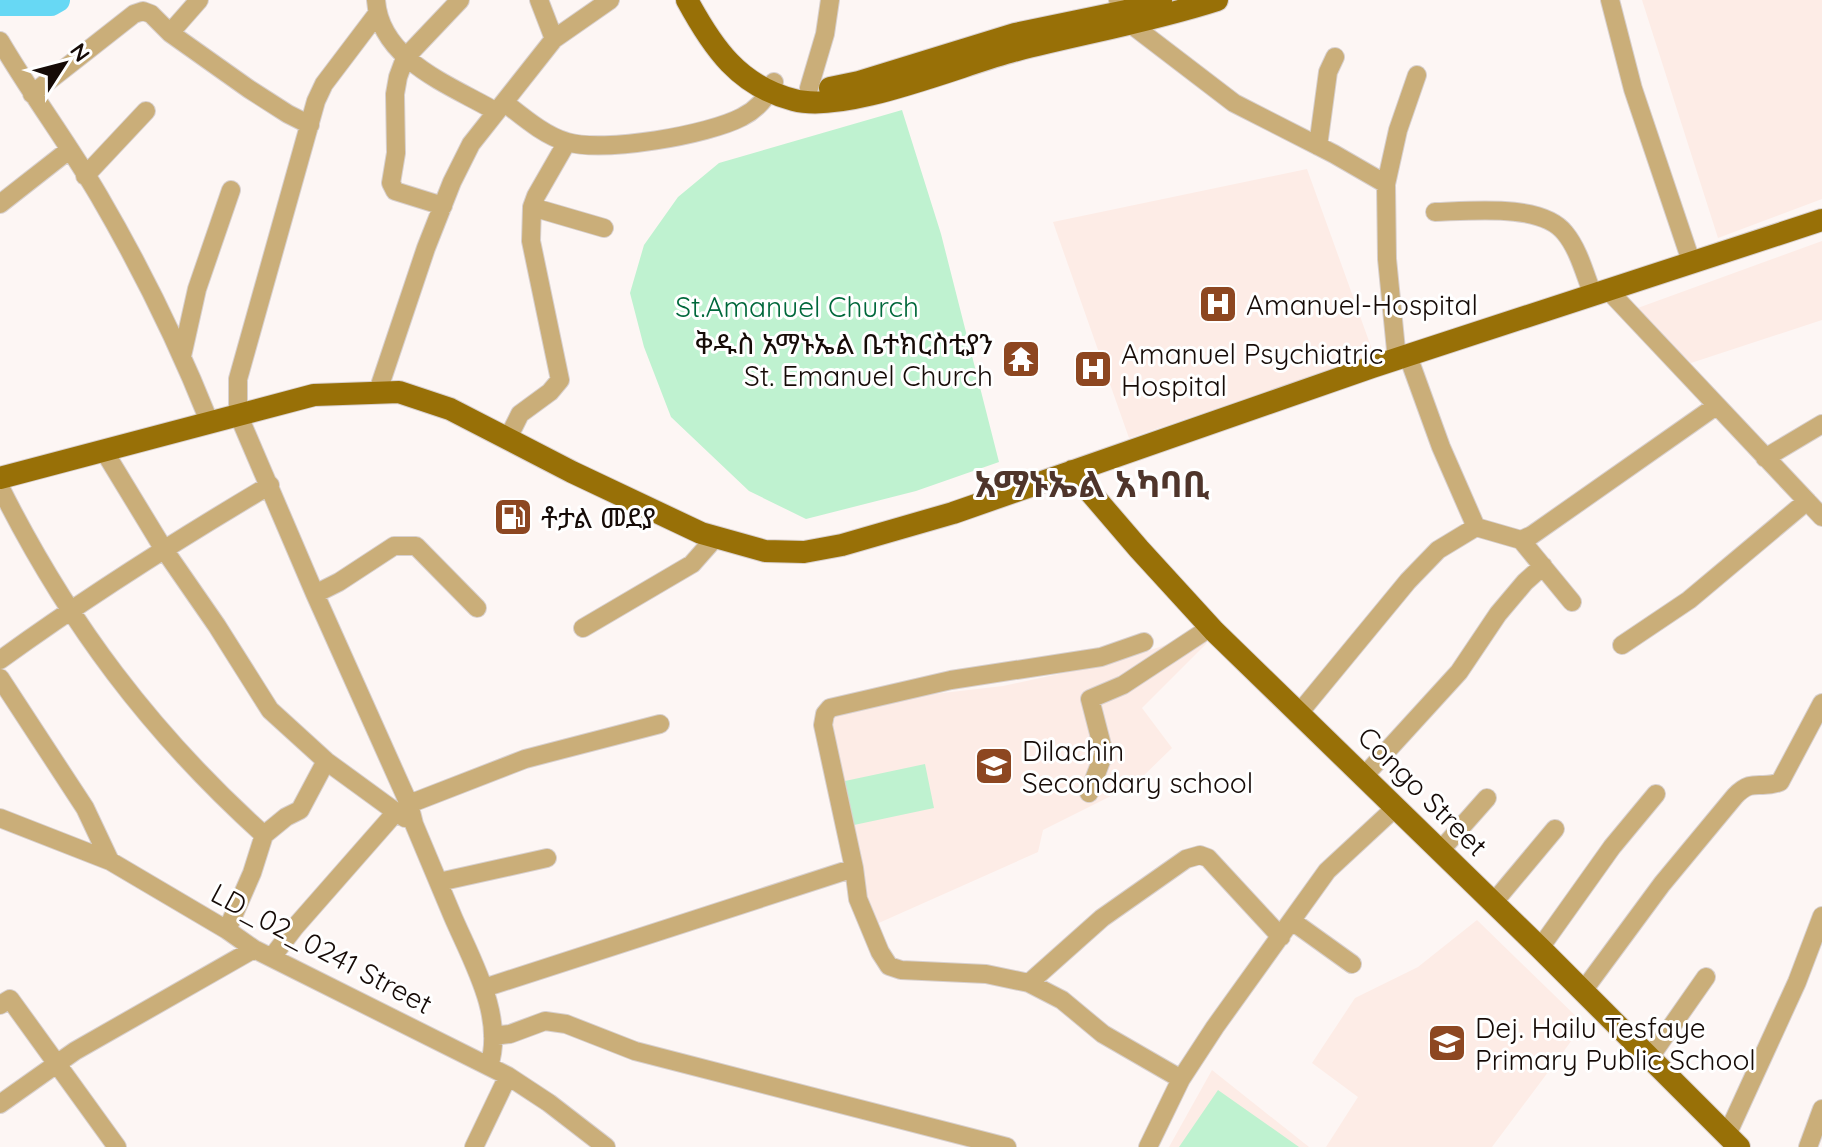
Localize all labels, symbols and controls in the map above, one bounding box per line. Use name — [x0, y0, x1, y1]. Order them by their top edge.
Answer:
north arrow — [24, 24, 104, 104]
text: N — [64, 37, 96, 67]
hospital icon: Amanuel-Hospital — [1197, 283, 1239, 325]
place label: Amanuel-Hospital — [1246, 287, 1478, 322]
park label: St.Amanuel Church — [675, 289, 919, 324]
place label: ቅዱስ አማኑኤል ቤተክርስቲያን St. Emanuel Church — [695, 326, 993, 393]
place label: Amanuel Psychiatric Hospital — [1121, 336, 1383, 403]
temple icon: ቅዱስ አማኑኤል ቤተክርስቲያን St. Emanuel Church — [1000, 338, 1042, 380]
hospital icon: Amanuel Psychiatric Hospital — [1072, 348, 1114, 390]
district label: አማኑኤል አካባቢ — [974, 461, 1210, 506]
fuel station icon: ቶታል መደያ — [492, 496, 534, 538]
place label: ቶታል መደያ — [541, 500, 656, 535]
street label: Congo Street — [1351, 719, 1495, 863]
place label: Dilachin Secondary school — [1022, 733, 1253, 800]
school or university icon: Dilachin Secondary school — [973, 745, 1015, 787]
street label: LD_02_0241 Street — [205, 875, 439, 1021]
place label: Dej. Hailu Tesfaye Primary Public School — [1475, 1010, 1756, 1077]
school or university icon: Dej. Hailu Tesfaye Primary Public School — [1426, 1022, 1468, 1064]

